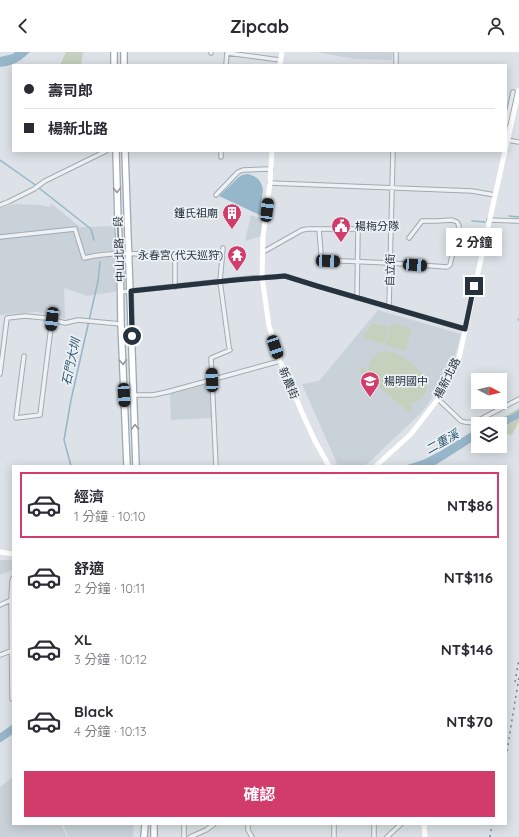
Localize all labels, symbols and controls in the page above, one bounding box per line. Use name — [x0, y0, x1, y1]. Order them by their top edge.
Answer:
icon: back — [12, 15, 34, 37]
text: Zipcab — [230, 15, 289, 38]
icon: person — [485, 15, 507, 37]
text: 壽司郎 — [48, 81, 93, 100]
text: 楊新北路 — [48, 119, 108, 138]
one-way arrow — [113, 187, 121, 193]
car — [260, 197, 274, 223]
building icon: 鍾氏祖廟 — [221, 202, 243, 230]
place label: 鍾氏祖廟 — [174, 206, 218, 220]
public building icon: 楊梅分隊 — [330, 215, 352, 243]
street label: 中山北路一段 — [111, 216, 127, 282]
place label: 楊梅分隊 — [355, 219, 399, 233]
callout: 2 分鐘 — [446, 228, 502, 256]
text: 2 分鐘 — [455, 234, 493, 250]
temple icon: 永春宮(代天巡狩) — [226, 244, 248, 272]
place label: 永春宮(代天巡狩) — [138, 248, 223, 262]
street label: 自立街 — [383, 253, 397, 287]
car — [316, 255, 340, 267]
car — [403, 258, 427, 272]
route end — [465, 277, 483, 295]
car — [45, 306, 59, 332]
route start — [123, 327, 141, 345]
car — [265, 334, 285, 360]
water label: 石門大圳 — [58, 335, 83, 387]
street label: 楊新北路 — [431, 355, 463, 401]
one-way arrow — [118, 359, 127, 365]
street label: 新農街 — [276, 365, 302, 401]
car — [206, 368, 218, 392]
school or university icon: 楊明國中 — [359, 370, 381, 398]
north arrow — [471, 373, 507, 409]
map controls — [471, 373, 507, 453]
place label: 楊明國中 — [384, 374, 428, 388]
car — [117, 383, 131, 407]
button: layers — [471, 417, 507, 453]
one-way arrow — [131, 424, 139, 430]
water label: 二重溪 — [422, 425, 463, 457]
icon: car — [26, 487, 62, 523]
text: 經濟 — [74, 487, 104, 506]
text: NT$86 — [447, 496, 493, 515]
text: 1 分鐘 · 10:10 — [74, 508, 146, 524]
icon: car — [26, 559, 62, 595]
text: 舒適 — [74, 559, 104, 578]
text: NT$116 — [444, 568, 493, 587]
text: 2 分鐘 · 10:11 — [74, 580, 145, 596]
text: XL — [74, 630, 92, 649]
icon: car — [26, 631, 62, 667]
text: NT$146 — [441, 640, 493, 659]
text: 3 分鐘 · 10:12 — [74, 651, 147, 667]
text: Black — [74, 702, 114, 721]
icon: car — [26, 703, 62, 739]
text: NT$70 — [446, 712, 493, 731]
text: 4 分鐘 · 10:13 — [74, 723, 147, 739]
button: 確認 — [24, 771, 495, 817]

